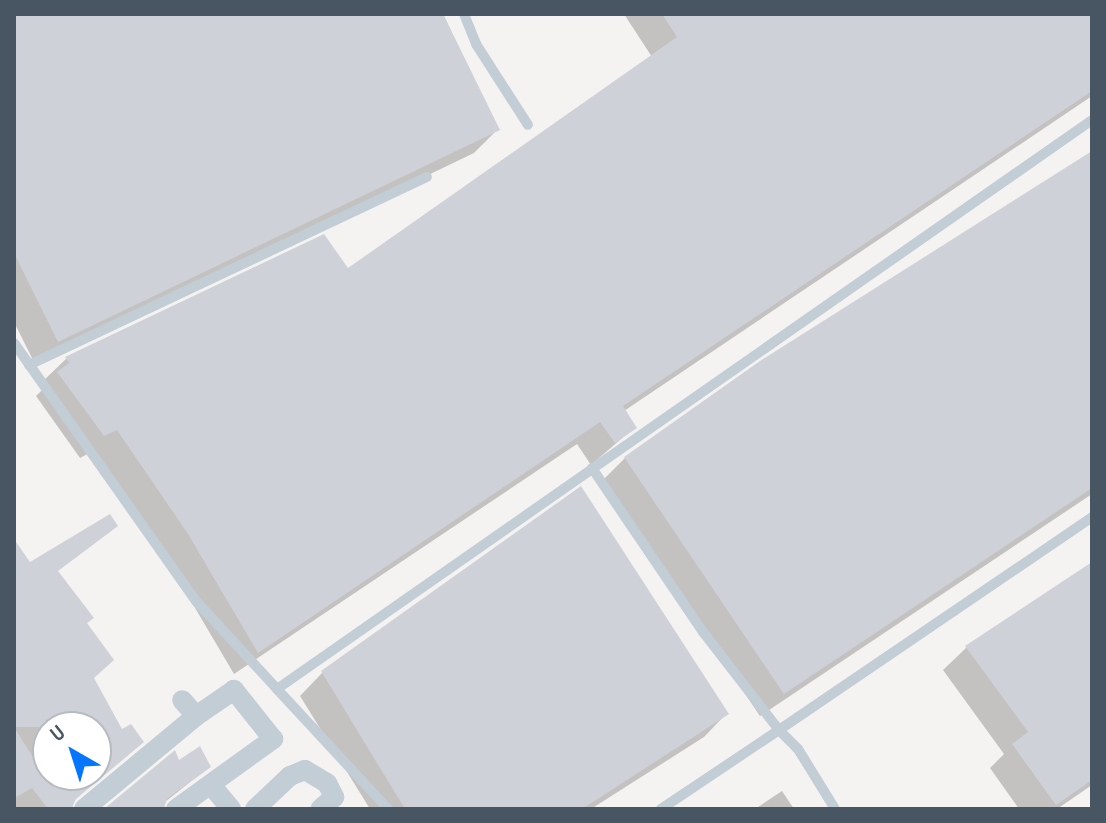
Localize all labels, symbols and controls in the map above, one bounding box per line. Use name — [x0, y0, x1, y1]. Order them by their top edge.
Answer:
north arrow — [32, 711, 112, 791]
text: U — [45, 719, 71, 748]

